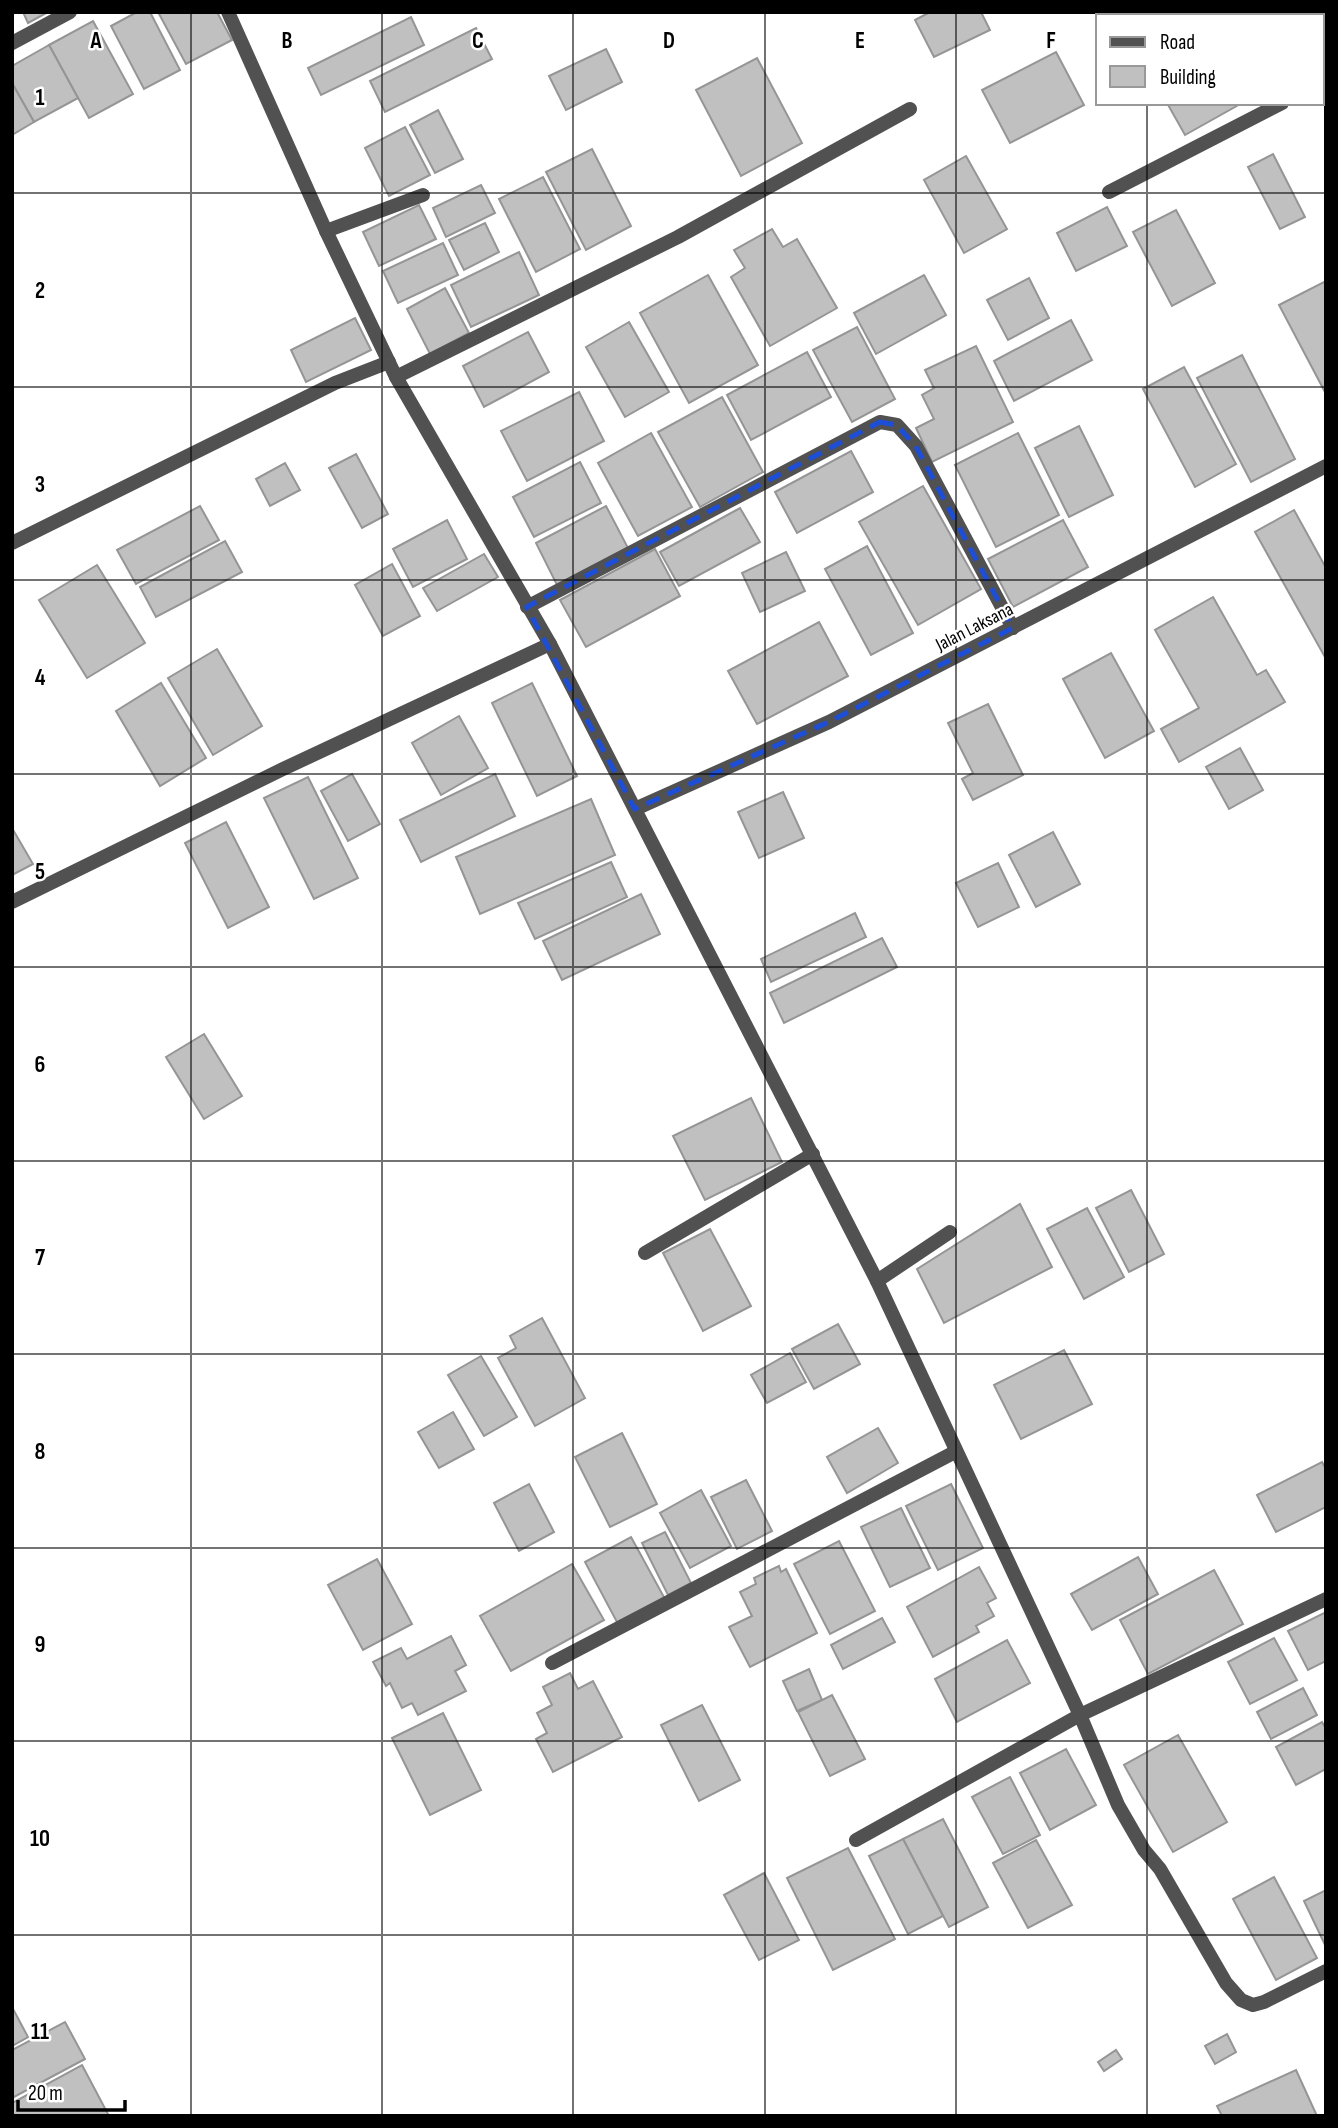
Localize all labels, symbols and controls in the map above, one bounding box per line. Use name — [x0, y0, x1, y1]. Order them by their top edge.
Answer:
legend — [1096, 14, 1324, 105]
text: A — [90, 27, 103, 55]
text: B — [282, 27, 293, 55]
text: C — [472, 27, 484, 55]
text: D — [663, 27, 675, 55]
text: E — [855, 27, 865, 55]
text: F — [1046, 27, 1056, 55]
text: Road — [1160, 30, 1195, 55]
text: Building — [1160, 65, 1216, 90]
text: 1 — [35, 84, 45, 112]
text: 2 — [35, 277, 45, 305]
text: 3 — [35, 471, 45, 499]
street label: Jalan Laksana — [931, 598, 1017, 657]
text: 4 — [35, 664, 46, 692]
text: 5 — [35, 858, 45, 886]
text: 6 — [35, 1051, 45, 1079]
text: 7 — [35, 1244, 45, 1272]
text: 8 — [35, 1438, 46, 1466]
text: 9 — [35, 1631, 45, 1659]
text: 10 — [30, 1825, 50, 1853]
text: 11 — [31, 2018, 49, 2046]
scale bar — [18, 2068, 124, 2112]
text: 20 m — [28, 2081, 63, 2106]

